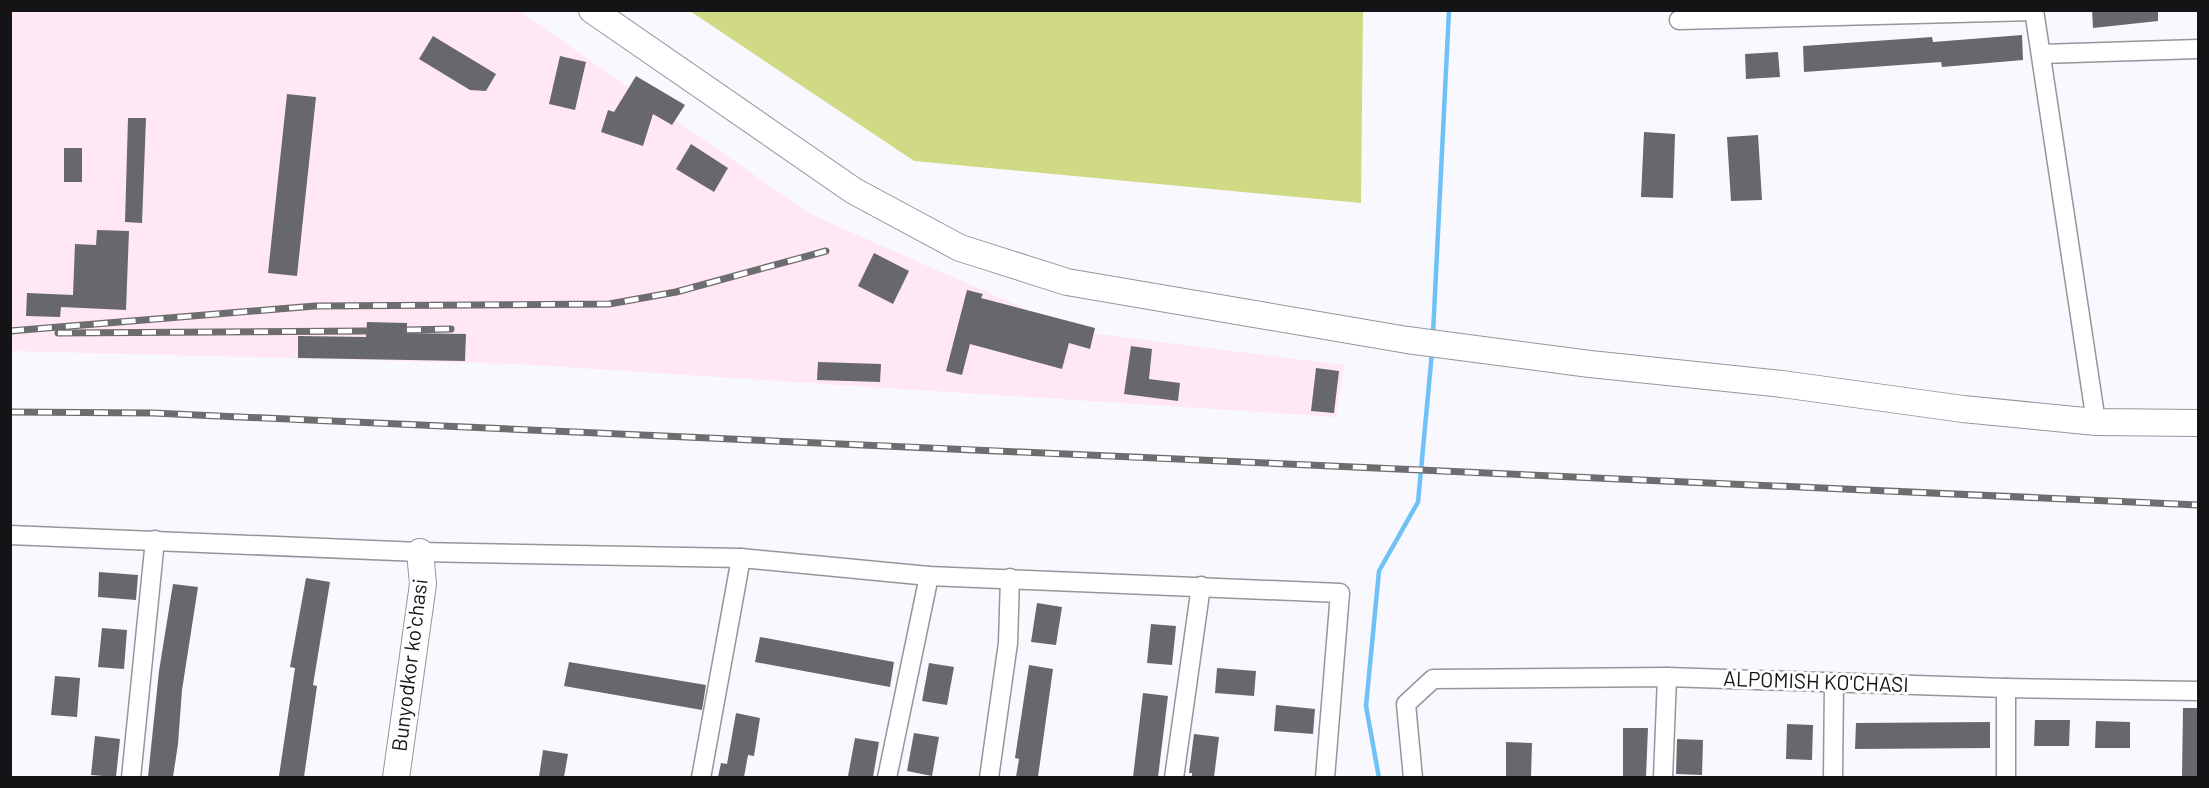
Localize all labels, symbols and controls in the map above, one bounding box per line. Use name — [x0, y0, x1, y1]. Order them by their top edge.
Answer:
street label: Bunyodkor koʻchasi — [386, 577, 432, 753]
street label: ALPOMISH KO'CHASI — [1723, 665, 1909, 696]

